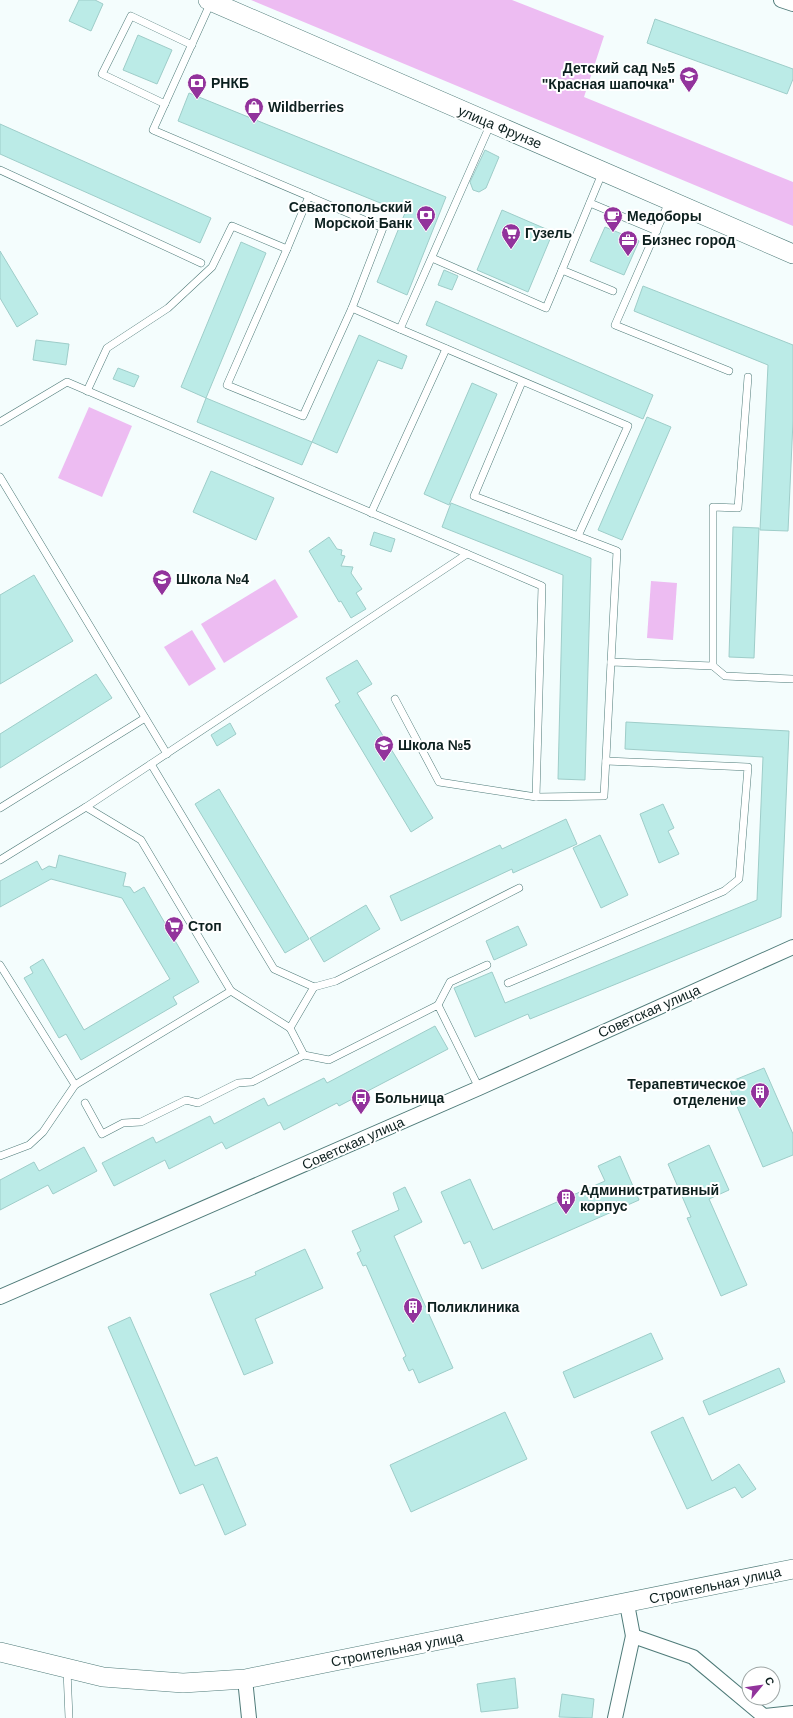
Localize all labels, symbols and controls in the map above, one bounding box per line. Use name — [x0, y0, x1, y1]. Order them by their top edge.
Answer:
place label: Детский сад №5 "Красная шапочка" — [542, 60, 675, 92]
school or university icon: Детский сад №5 "Красная шапочка" — [678, 65, 700, 93]
bank icon: РНКБ — [186, 72, 208, 100]
place label: РНКБ — [211, 75, 249, 91]
shop icon: Wildberries — [243, 96, 265, 124]
place label: Wildberries — [268, 99, 344, 115]
street label: улица Фрунзе — [456, 102, 544, 152]
place label: Севастопольский Морской Банк — [289, 199, 413, 231]
bank icon: Севастопольский Морской Банк — [415, 204, 437, 232]
cafe icon: Медоборы — [602, 205, 624, 233]
place label: Медоборы — [627, 208, 702, 224]
supermarket icon: Гузель — [500, 222, 522, 250]
place label: Гузель — [525, 225, 572, 241]
office icon: Бизнес город — [617, 229, 639, 257]
place label: Бизнес город — [642, 232, 735, 248]
school or university icon: Школа №4 — [151, 568, 173, 596]
place label: Школа №4 — [176, 571, 249, 587]
school or university icon: Школа №5 — [373, 734, 395, 762]
place label: Школа №5 — [398, 737, 471, 753]
supermarket icon: Стоп — [163, 915, 185, 943]
place label: Стоп — [188, 918, 222, 934]
street label: Советская улица — [596, 981, 703, 1041]
place label: Терапевтическое отделение — [627, 1076, 746, 1108]
building icon: Терапевтическое отделение — [749, 1081, 771, 1109]
bus stop icon: Больница — [350, 1087, 372, 1115]
place label: Больница — [375, 1090, 445, 1106]
street label: Советская улица — [300, 1113, 407, 1173]
place label: Административный корпус — [580, 1182, 719, 1214]
building icon: Административный корпус — [555, 1187, 577, 1215]
building icon: Поликлиника — [402, 1296, 424, 1324]
place label: Поликлиника — [427, 1299, 520, 1315]
street label: Строительная улица — [648, 1563, 783, 1607]
street label: Строительная улица — [329, 1628, 465, 1670]
north arrow — [741, 1666, 781, 1706]
text: С — [763, 1675, 777, 1688]

